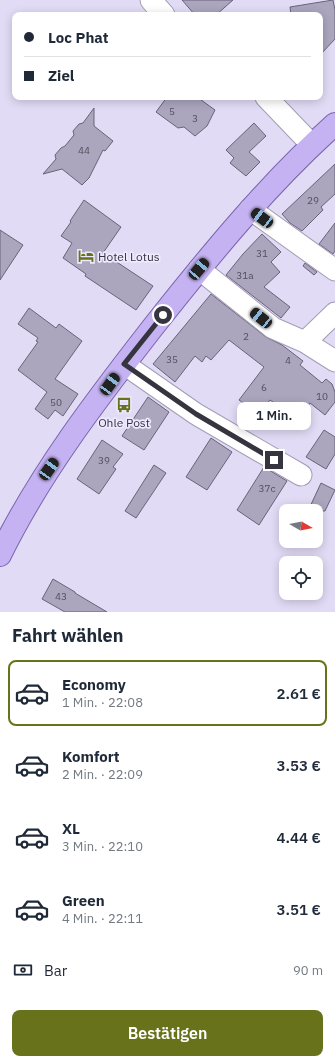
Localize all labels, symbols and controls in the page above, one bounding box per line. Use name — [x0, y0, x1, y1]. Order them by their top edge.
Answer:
text: Loc Phat — [48, 28, 109, 47]
text: Ziel — [48, 66, 74, 85]
house number: 5 — [169, 105, 175, 118]
house number: 3 — [192, 112, 198, 125]
house number: 44 — [78, 144, 90, 157]
house number: 29 — [307, 194, 319, 207]
car — [249, 206, 275, 230]
hotel icon: Hotel Lotus — [77, 247, 95, 265]
house number: 31 — [256, 247, 268, 260]
place label: Hotel Lotus — [98, 249, 160, 264]
car — [187, 256, 211, 282]
house number: 31a — [236, 269, 254, 282]
route start — [154, 306, 172, 324]
car — [248, 306, 274, 330]
house number: 2 — [243, 330, 249, 343]
house number: 35 — [166, 353, 178, 366]
house number: 4 — [285, 354, 291, 367]
car — [98, 371, 122, 397]
house number: 6 — [261, 381, 267, 394]
house number: 10 — [316, 390, 328, 403]
house number: 50 — [50, 396, 62, 409]
bus stop icon: Ohle Post — [115, 396, 133, 414]
callout: 1 Min. — [237, 402, 311, 430]
text: 1 Min. — [256, 407, 292, 424]
place label: Ohle Post — [98, 415, 150, 430]
route end — [265, 451, 283, 469]
house number: 39 — [98, 454, 110, 467]
car — [37, 456, 61, 482]
house number: 37c — [258, 482, 276, 495]
north arrow — [279, 504, 323, 548]
map controls — [279, 504, 323, 600]
button: locate — [279, 556, 323, 600]
house number: 43 — [55, 590, 67, 603]
text: Fahrt wählen — [12, 624, 123, 647]
icon: car — [14, 675, 50, 711]
text: Economy — [62, 675, 126, 694]
text: 2.61 € — [277, 684, 321, 703]
text: 1 Min. · 22:08 — [62, 694, 143, 711]
icon: car — [14, 747, 50, 783]
text: Komfort — [62, 747, 120, 766]
text: 3.53 € — [277, 756, 321, 775]
text: 2 Min. · 22:09 — [62, 766, 143, 783]
icon: car — [14, 819, 50, 855]
text: XL — [62, 819, 80, 838]
text: 4.44 € — [277, 828, 321, 847]
text: 3 Min. · 22:10 — [62, 838, 143, 855]
icon: car — [14, 891, 50, 927]
text: Green — [62, 891, 105, 910]
text: 3.51 € — [277, 900, 321, 919]
text: 4 Min. · 22:11 — [62, 910, 143, 927]
icon: cash — [12, 959, 34, 981]
text: Bar — [44, 961, 67, 980]
text: 90 m — [293, 962, 323, 979]
button: Bestätigen — [12, 1010, 323, 1056]

